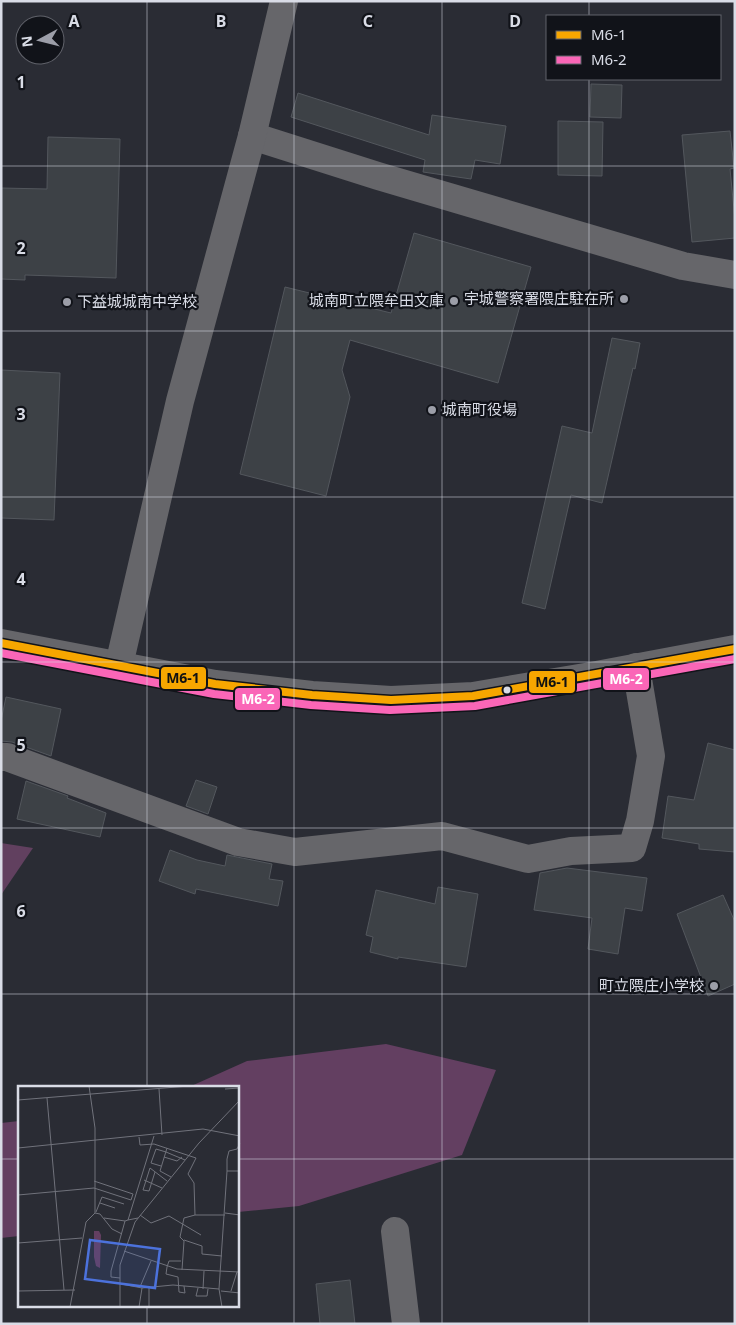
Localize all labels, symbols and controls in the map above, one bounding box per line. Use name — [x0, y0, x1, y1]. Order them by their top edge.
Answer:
text: A — [68, 10, 80, 32]
text: B — [216, 10, 226, 32]
text: C — [363, 10, 373, 32]
text: D — [509, 10, 521, 32]
north arrow — [15, 15, 65, 65]
legend — [546, 15, 721, 80]
text: M6-1 — [591, 24, 627, 44]
text: N — [16, 35, 37, 48]
text: M6-2 — [591, 49, 627, 69]
text: 1 — [16, 71, 26, 93]
text: 2 — [16, 237, 26, 259]
place label: 宇城警察署隈庄駐在所 — [464, 288, 614, 308]
place label: 城南町立隈牟田文庫 — [309, 290, 444, 310]
place label: 下益城城南中学校 — [77, 291, 197, 311]
marker: 宇城警察署隈庄駐在所 — [618, 293, 630, 305]
marker: 城南町立隈牟田文庫 — [448, 295, 460, 307]
marker: 下益城城南中学校 — [61, 296, 73, 308]
place label: 城南町役場 — [442, 399, 517, 419]
text: 3 — [16, 403, 26, 425]
marker: 城南町役場 — [426, 404, 438, 416]
text: 4 — [16, 568, 26, 590]
line badge: M6-1 — [160, 666, 207, 690]
line badge: M6-2 — [602, 667, 650, 691]
text: M6-1 — [166, 668, 200, 687]
text: M6-2 — [609, 669, 643, 688]
line badge: M6-1 — [528, 670, 576, 694]
text: M6-1 — [535, 672, 569, 691]
unlabelled marker — [502, 685, 512, 695]
line badge: M6-2 — [234, 687, 281, 711]
text: M6-2 — [241, 689, 275, 708]
text: 5 — [16, 734, 26, 756]
text: 6 — [16, 900, 26, 922]
place label: 町立隈庄小学校 — [599, 975, 704, 995]
marker: 町立隈庄小学校 — [708, 980, 720, 992]
inset map — [18, 1086, 239, 1308]

